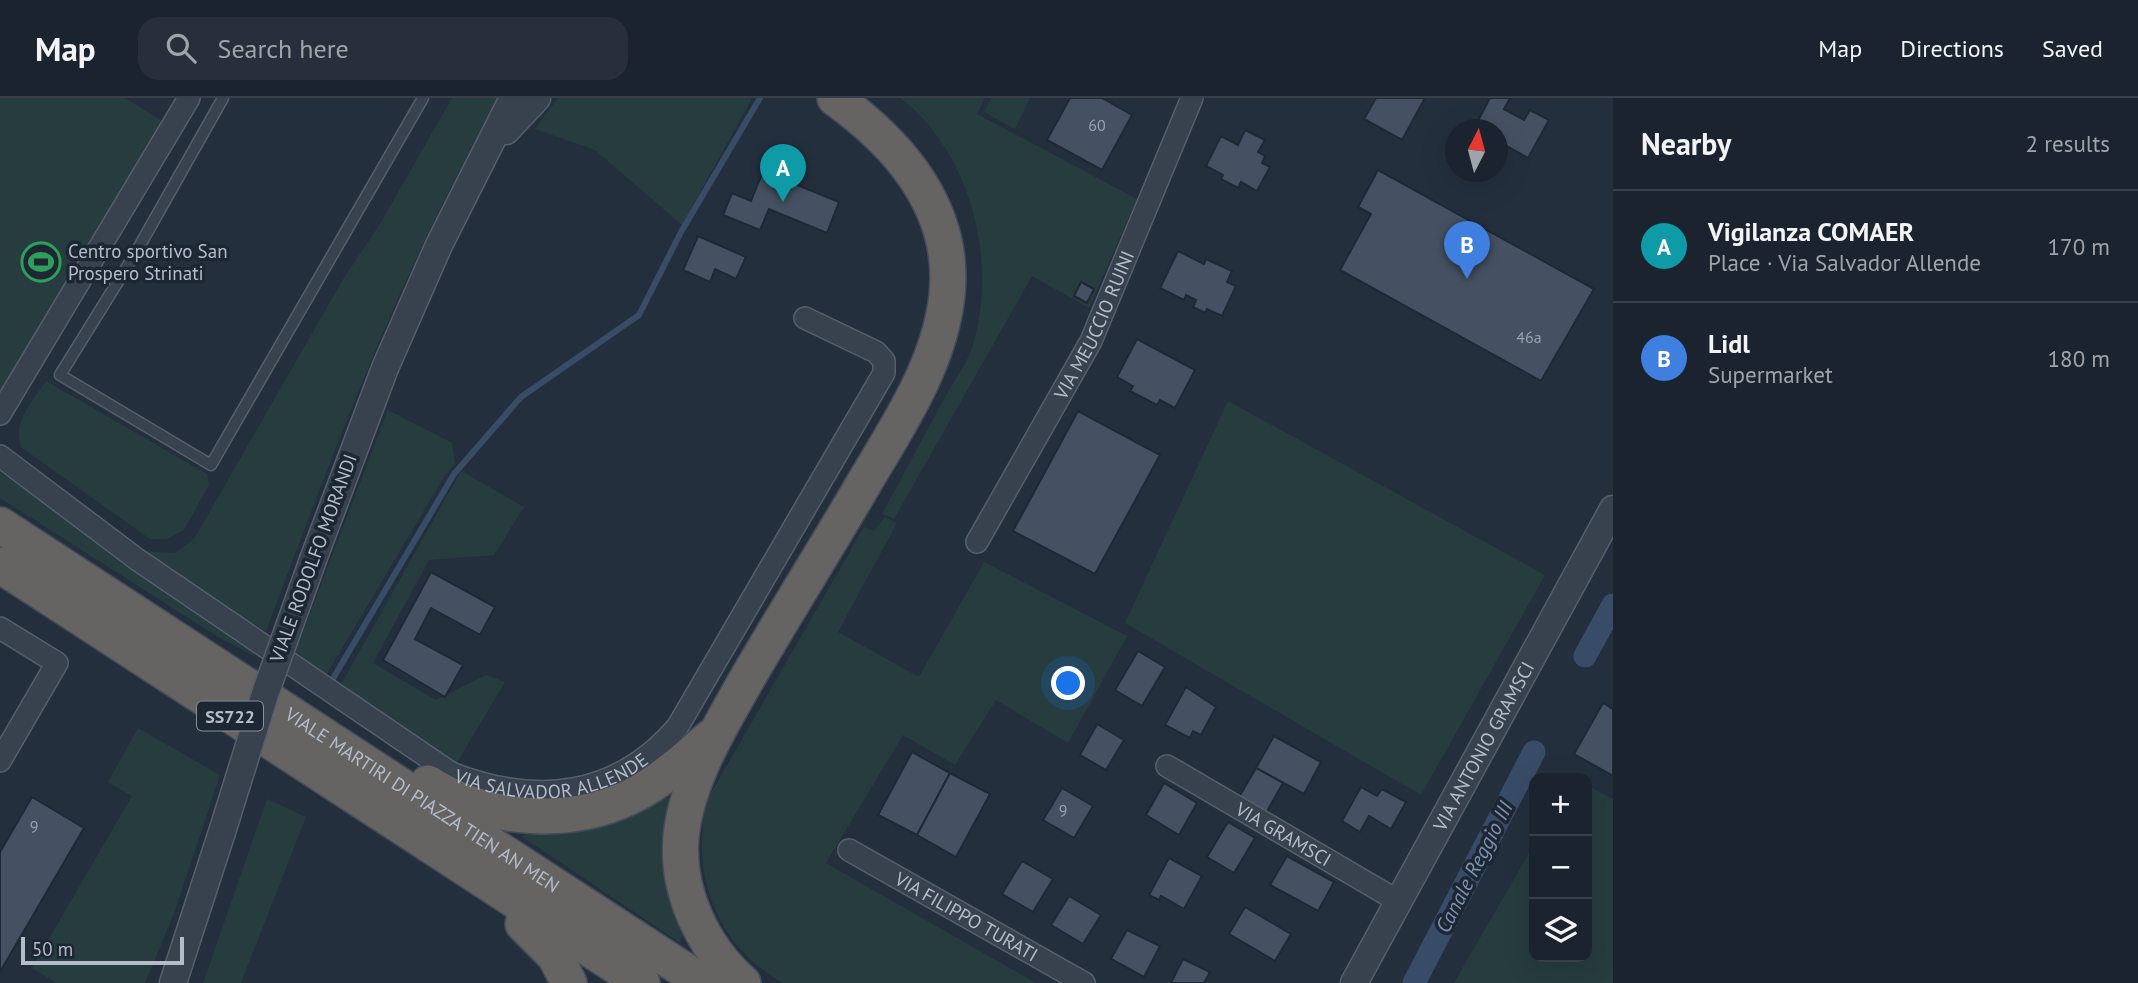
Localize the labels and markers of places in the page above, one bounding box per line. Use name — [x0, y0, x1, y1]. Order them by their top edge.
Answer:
pin: A — [760, 144, 806, 202]
pin: B — [1444, 221, 1490, 279]
place label: Centro sportivo San Prospero Strinati — [68, 239, 228, 285]
sports icon: Centro sportivo San Prospero Strinati — [20, 241, 62, 283]

